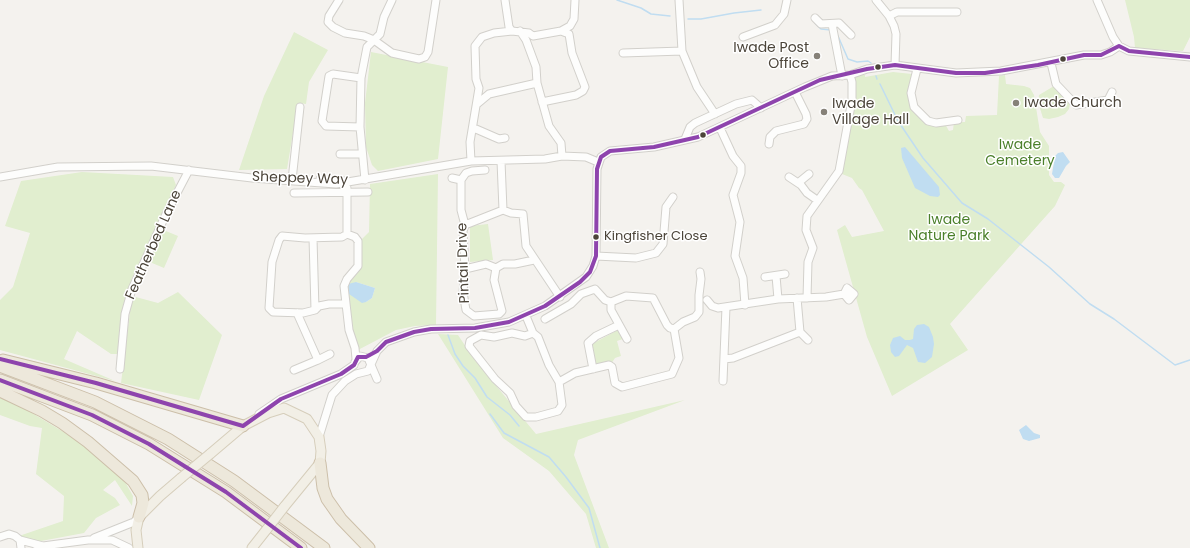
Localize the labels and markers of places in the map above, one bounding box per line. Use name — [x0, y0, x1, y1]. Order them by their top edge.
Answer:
place label: Iwade Post Office — [733, 40, 809, 72]
marker: Iwade Post Office — [812, 51, 822, 61]
unlabelled marker — [1058, 54, 1068, 64]
unlabelled marker — [873, 62, 883, 72]
place label: Iwade Church — [1024, 95, 1122, 111]
place label: Iwade Village Hall — [832, 96, 909, 128]
marker: Iwade Church — [1011, 98, 1021, 108]
marker: Iwade Village Hall — [819, 107, 829, 117]
unlabelled marker — [698, 130, 708, 140]
place label: Kingfisher Close — [604, 229, 707, 245]
marker: Kingfisher Close — [591, 232, 601, 242]

